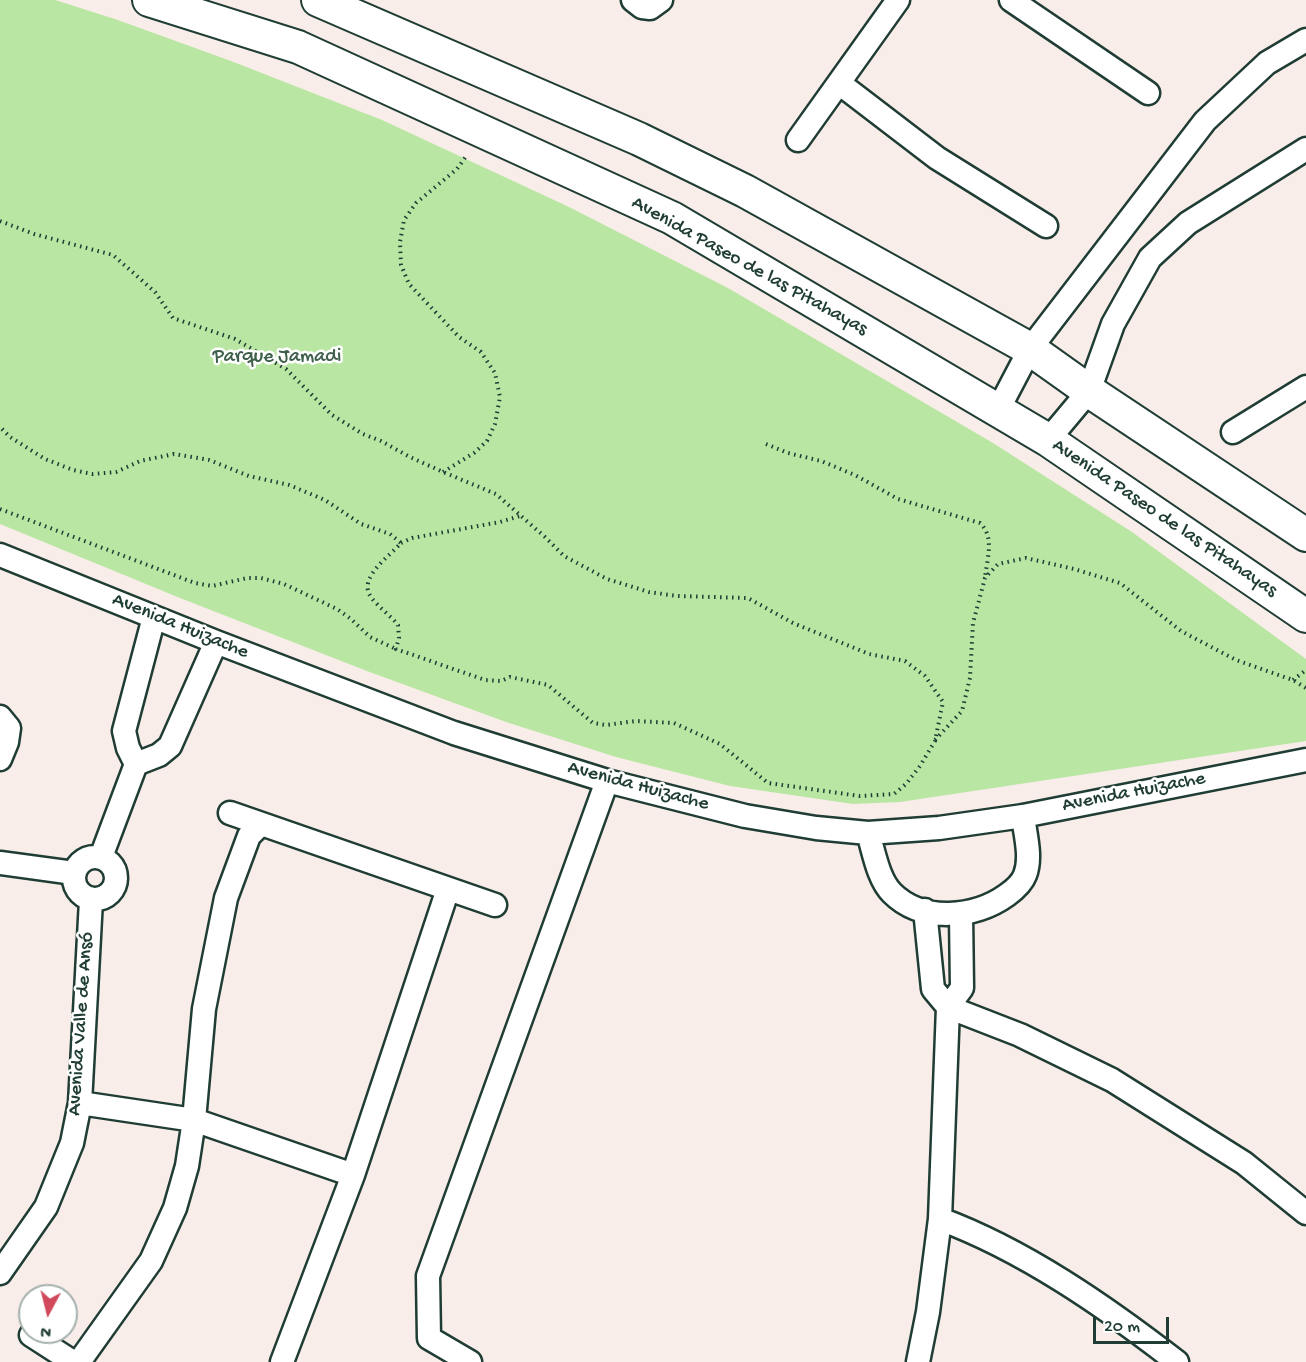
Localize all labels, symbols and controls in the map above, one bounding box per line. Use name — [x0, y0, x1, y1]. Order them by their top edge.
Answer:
street label: Avenida Paseo de las Pitahayas — [627, 192, 871, 342]
park label: Parque Jamadi — [213, 346, 341, 370]
street label: Avenida Paseo de las Pitahayas — [1047, 435, 1281, 603]
street label: Avenida Huizache — [108, 589, 252, 665]
street label: Avenida Huizache — [565, 757, 711, 817]
street label: Avenida Huizache — [1060, 767, 1208, 819]
street label: Avenida Valle de Ansó — [64, 931, 100, 1117]
north arrow — [18, 1284, 78, 1344]
scale bar — [1096, 1305, 1172, 1343]
text: 20 m — [1104, 1317, 1140, 1338]
text: N — [40, 1320, 52, 1340]

